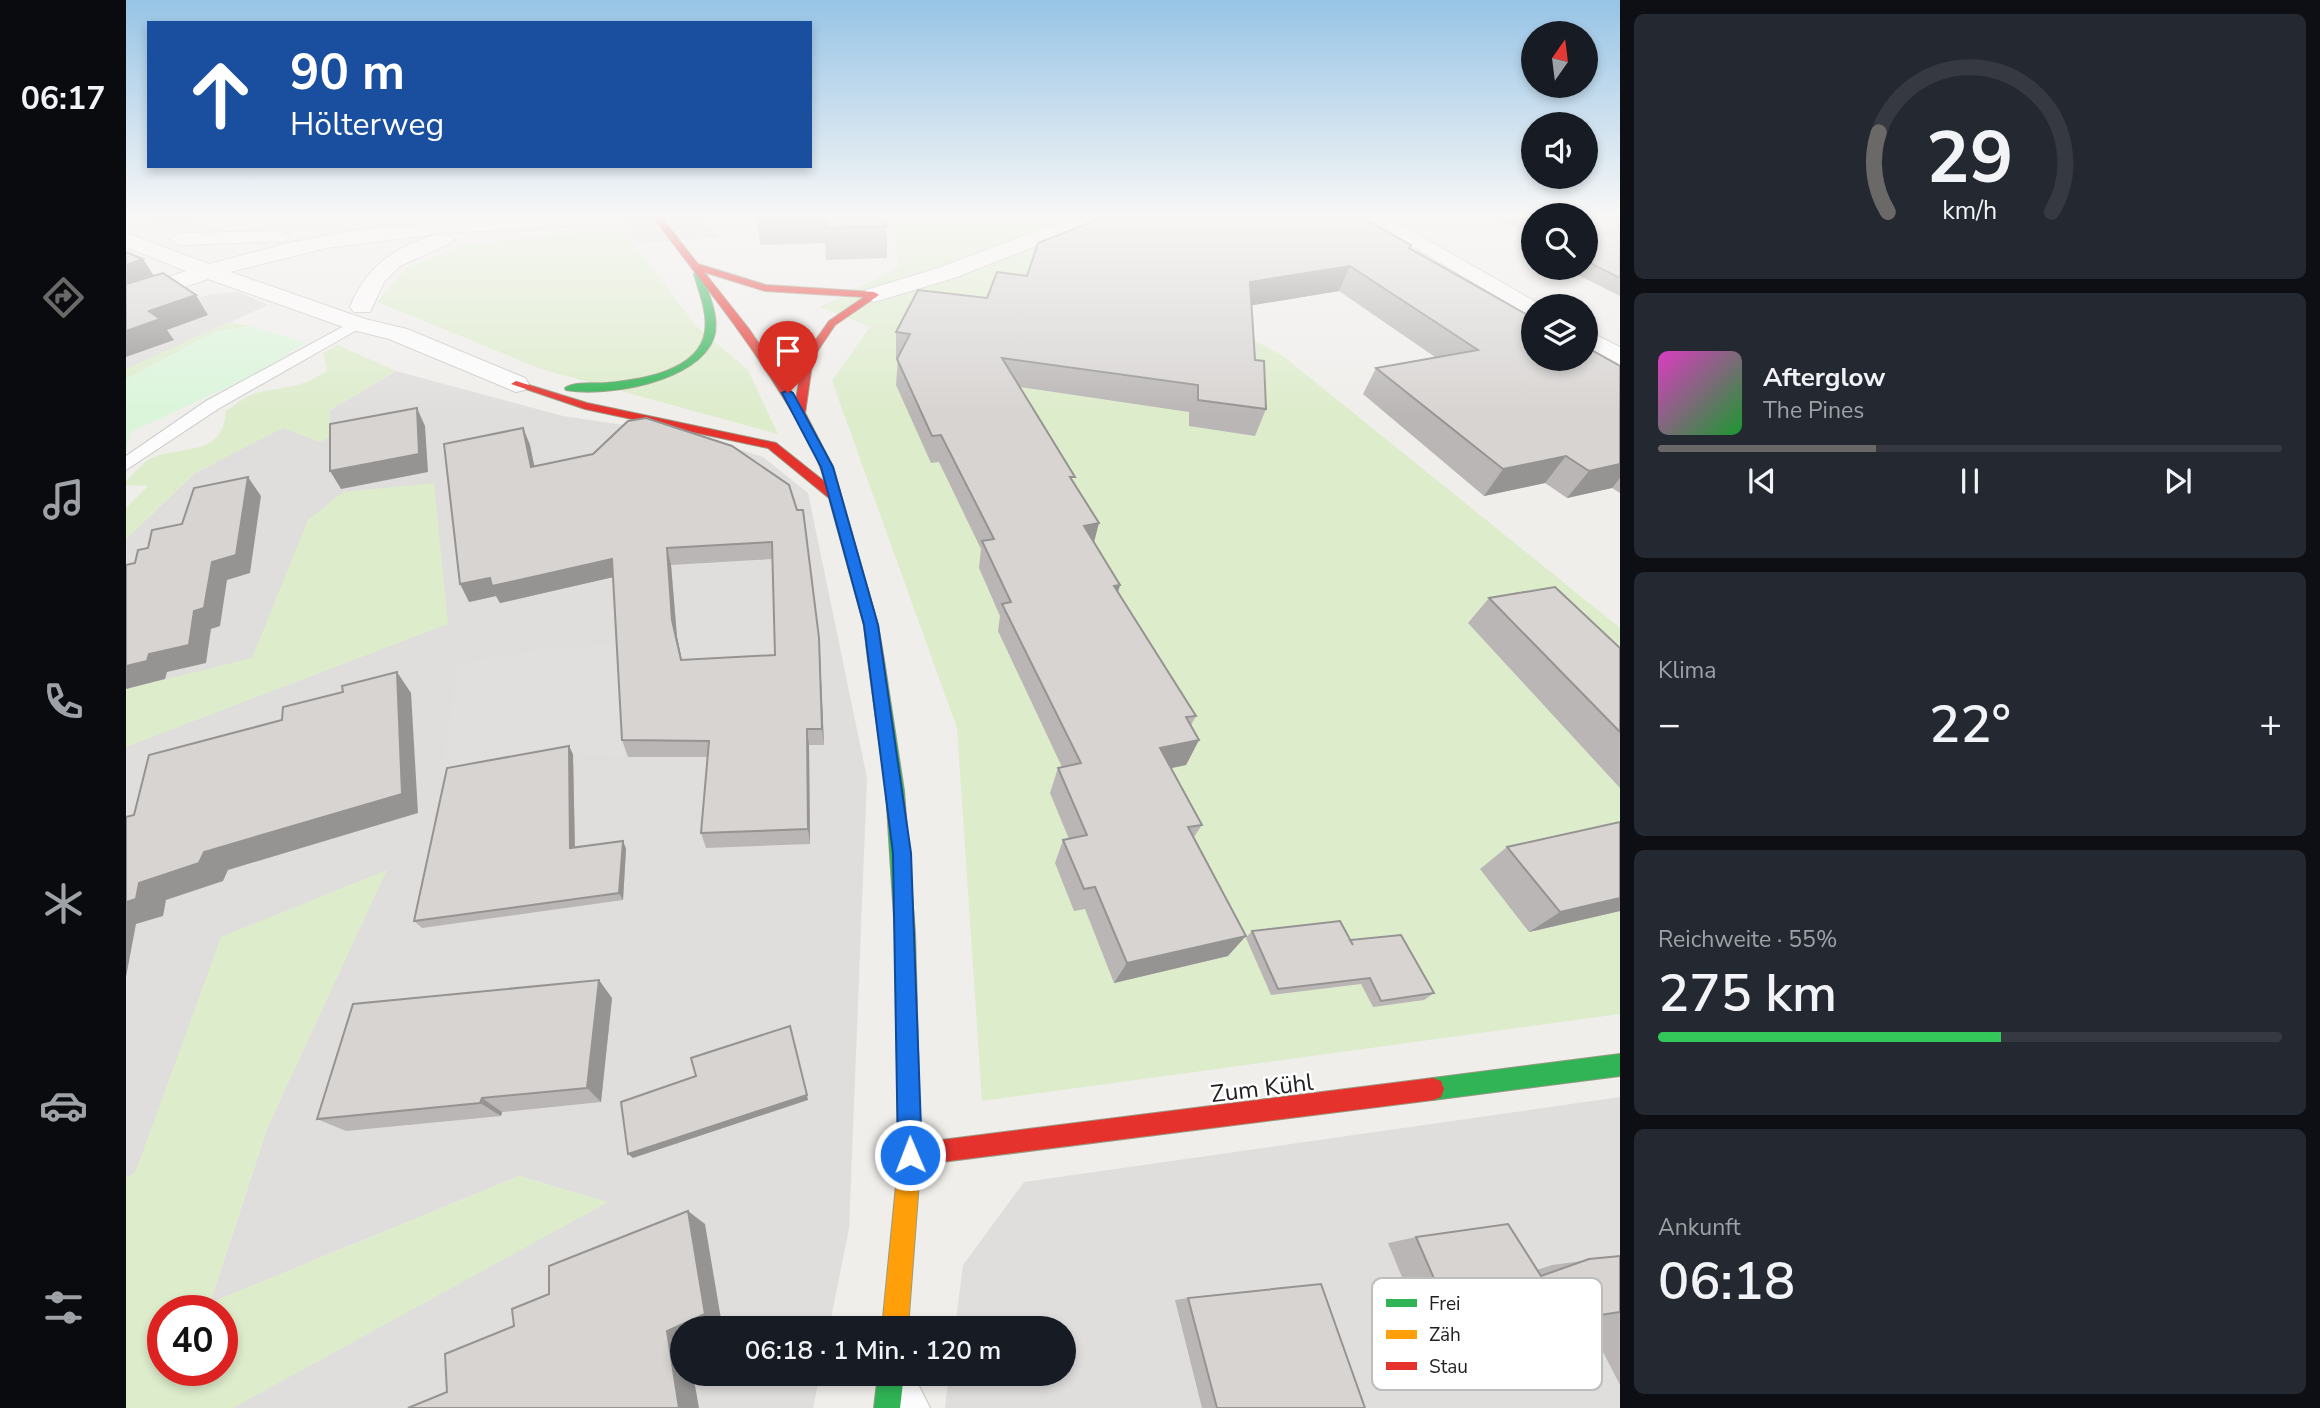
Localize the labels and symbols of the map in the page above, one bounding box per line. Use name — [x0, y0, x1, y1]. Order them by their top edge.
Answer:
north arrow — [1521, 21, 1598, 98]
pin — [758, 321, 818, 393]
street label: Zum Kühl — [1209, 1066, 1315, 1110]
position arrow — [873, 1118, 947, 1192]
legend — [1372, 1278, 1602, 1390]
text: Frei — [1429, 1291, 1460, 1317]
speed limit sign: 40 — [147, 1295, 238, 1386]
text: Zäh — [1429, 1322, 1461, 1348]
text: Stau — [1429, 1354, 1468, 1380]

